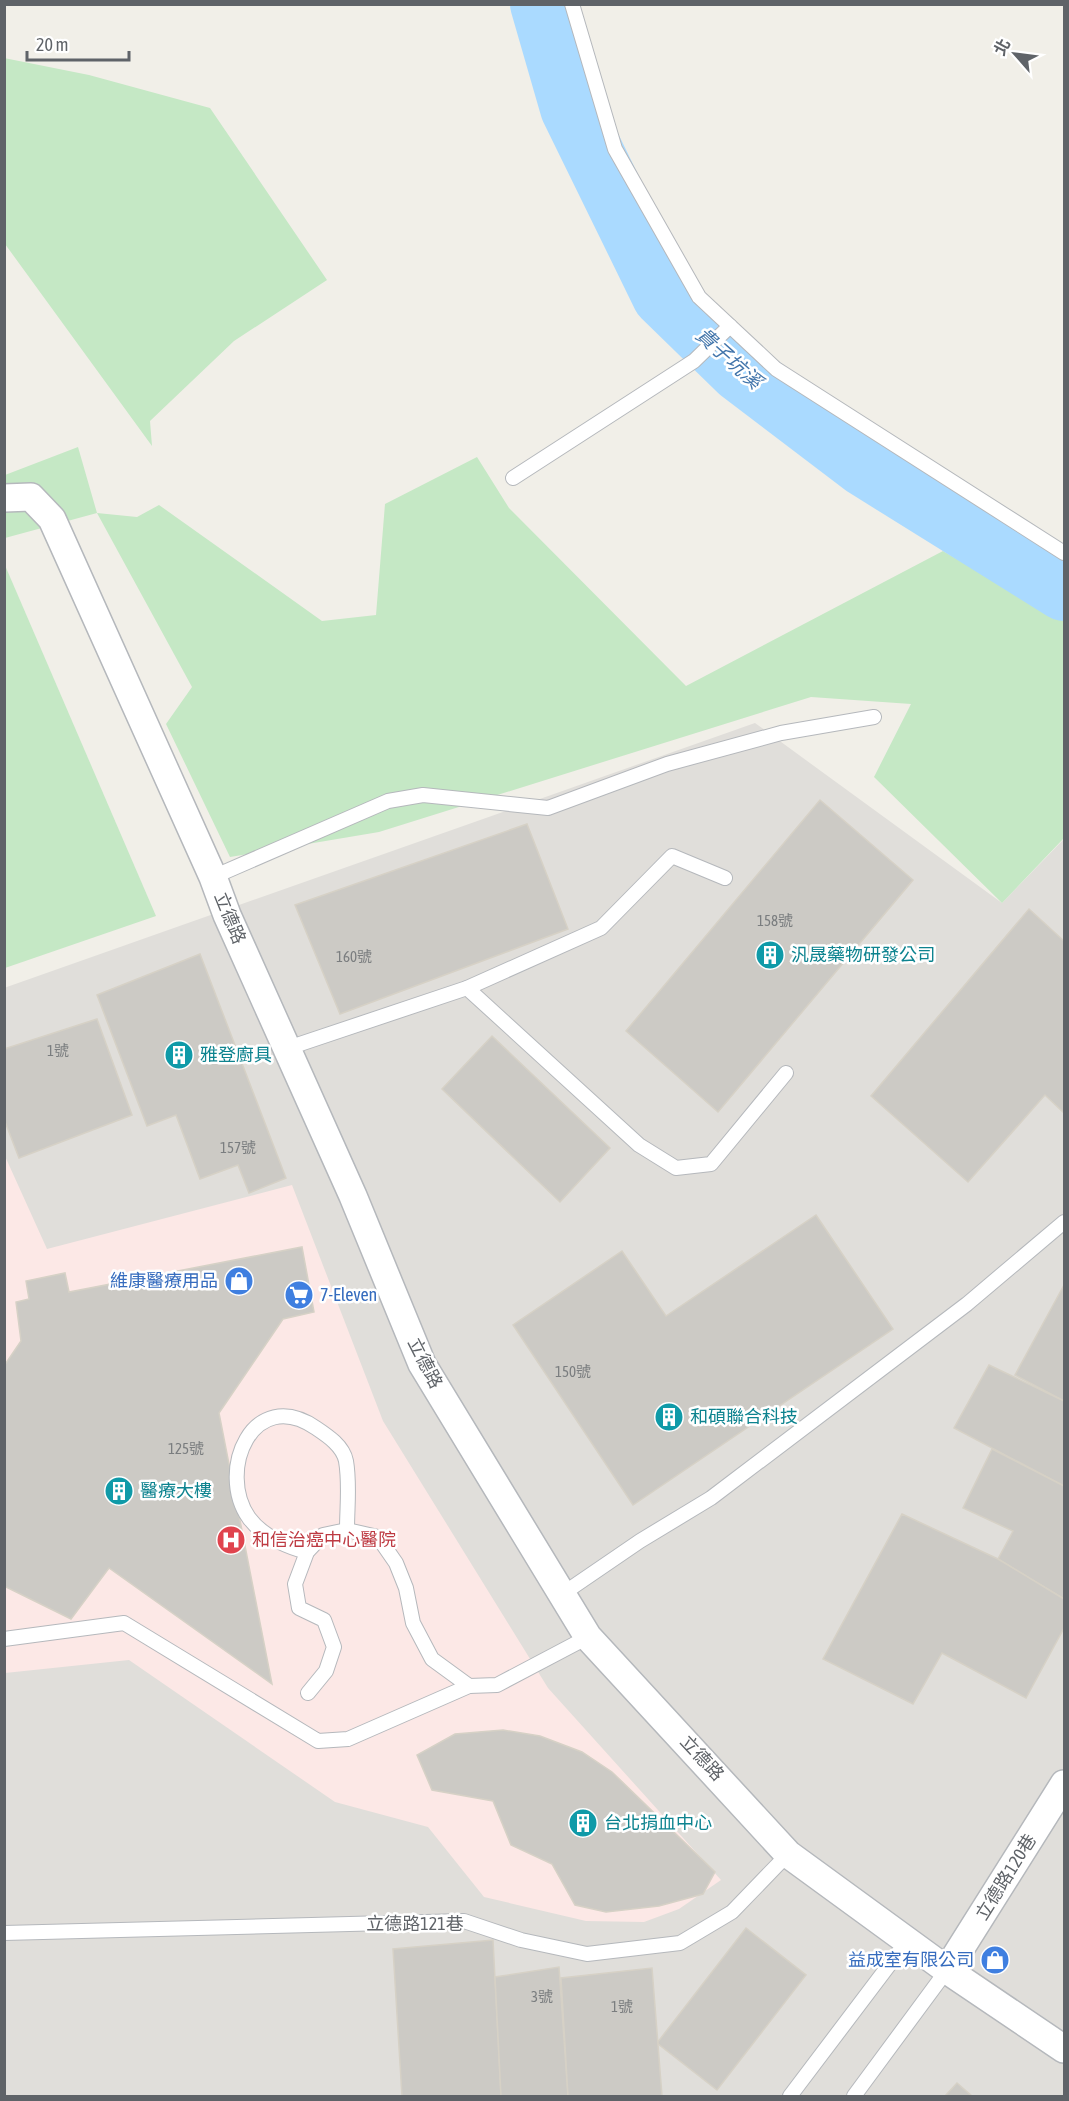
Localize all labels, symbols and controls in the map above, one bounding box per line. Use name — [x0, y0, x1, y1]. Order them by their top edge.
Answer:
scale bar — [27, 24, 129, 62]
north arrow — [985, 24, 1045, 84]
text: 20 m — [36, 34, 68, 55]
text: 北 — [990, 36, 1013, 58]
water label: 貴子坑溪 — [692, 322, 769, 395]
street label: 立德路 — [211, 889, 250, 947]
house number: 158號 — [757, 912, 793, 929]
building icon: 汎晟藥物研發公司 — [754, 939, 786, 971]
place label: 汎晟藥物研發公司 — [791, 944, 935, 965]
house number: 160號 — [336, 948, 372, 965]
building icon: 雅登廚具 — [163, 1039, 195, 1071]
house number: 1號 — [47, 1042, 69, 1059]
place label: 雅登廚具 — [200, 1044, 272, 1065]
house number: 157號 — [220, 1139, 256, 1156]
shop icon: 維康醫療用品 — [223, 1265, 255, 1297]
place label: 維康醫療用品 — [110, 1270, 218, 1291]
supermarket icon: 7-Eleven — [283, 1279, 315, 1311]
place label: 7-Eleven — [320, 1284, 377, 1305]
street label: 立德路 — [404, 1334, 447, 1392]
house number: 150號 — [555, 1363, 591, 1380]
building icon: 和碩聯合科技 — [653, 1401, 685, 1433]
place label: 和碩聯合科技 — [690, 1406, 798, 1427]
house number: 125號 — [168, 1440, 204, 1457]
building icon: 醫療大樓 — [103, 1475, 135, 1507]
place label: 醫療大樓 — [140, 1480, 212, 1501]
hospital icon: 和信治癌中心醫院 — [215, 1524, 247, 1556]
place label: 和信治癌中心醫院 — [252, 1529, 396, 1550]
street label: 立德路 — [676, 1731, 728, 1785]
building icon: 台北捐血中心 — [567, 1807, 599, 1839]
place label: 台北捐血中心 — [604, 1812, 712, 1833]
street label: 立德路120巷 — [971, 1830, 1040, 1924]
street label: 立德路121巷 — [366, 1913, 464, 1934]
shop icon: 益成室有限公司 — [979, 1944, 1011, 1976]
place label: 益成室有限公司 — [848, 1949, 974, 1970]
house number: 3號 — [531, 1988, 553, 2005]
house number: 1號 — [611, 1998, 633, 2015]

